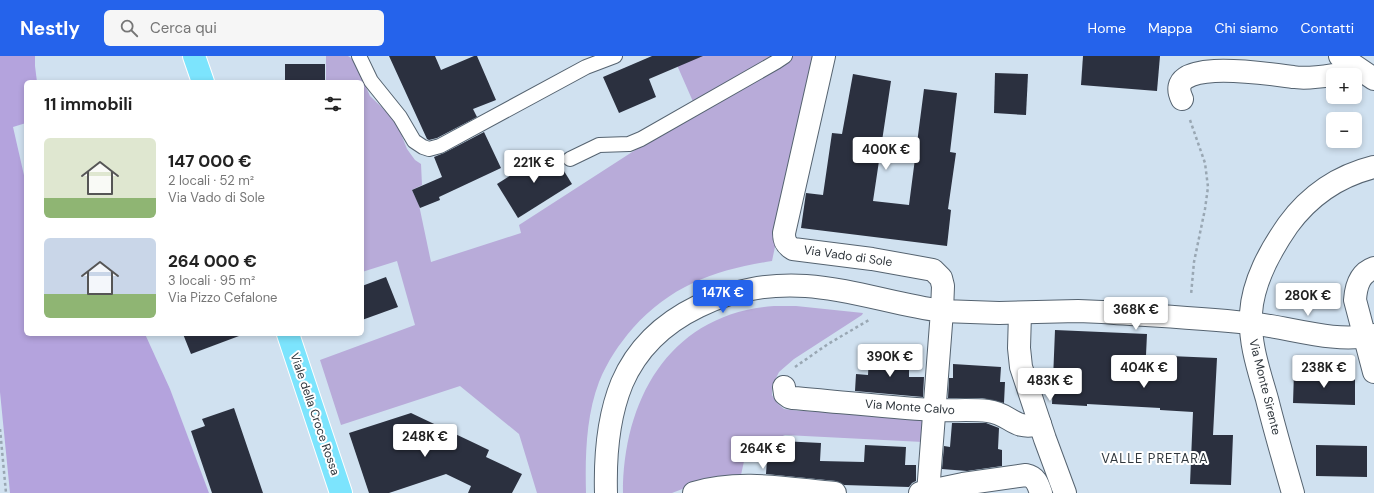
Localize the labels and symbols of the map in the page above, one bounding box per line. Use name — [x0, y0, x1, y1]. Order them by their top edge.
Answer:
pin: 400K € — [853, 137, 919, 171]
pin: 221K € — [501, 150, 567, 184]
street label: Via Vado di Sole — [803, 242, 894, 270]
pin: 147K € — [690, 280, 756, 314]
pin: 280K € — [1275, 283, 1341, 317]
pin: 368K € — [1103, 297, 1169, 331]
street label: Via Monte Sirente — [1245, 337, 1285, 437]
pin: 390K € — [857, 344, 923, 378]
street label: Viale della Croce Rossa — [286, 350, 344, 478]
pin: 404K € — [1111, 355, 1177, 389]
pin: 238K € — [1291, 355, 1357, 389]
pin: 483K € — [1017, 368, 1083, 402]
street label: Via Monte Calvo — [864, 396, 956, 418]
pin: 248K € — [392, 424, 458, 458]
pin: 264K € — [730, 436, 796, 470]
district label: VALLE PRETARA — [1101, 450, 1209, 467]

